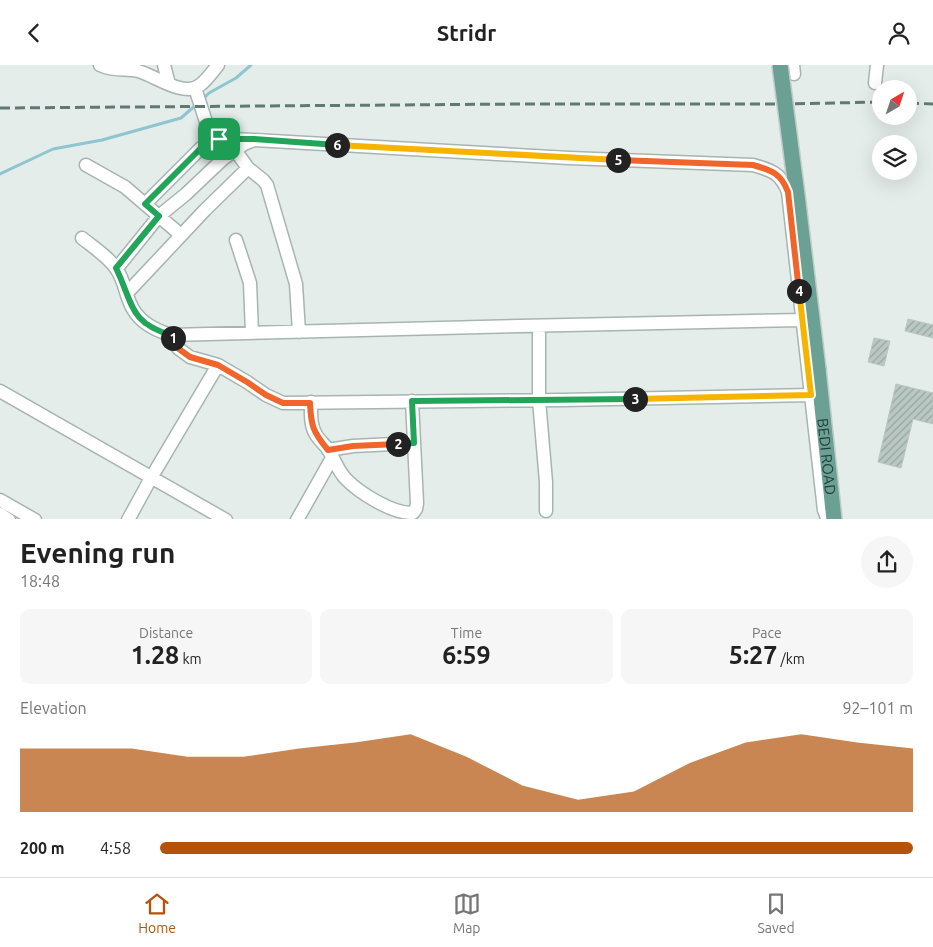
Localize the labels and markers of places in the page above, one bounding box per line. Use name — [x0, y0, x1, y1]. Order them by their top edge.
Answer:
pin — [198, 118, 240, 160]
pin: 6 — [324, 133, 350, 157]
pin: 5 — [606, 147, 630, 173]
pin: 4 — [786, 279, 812, 303]
pin: 1 — [160, 325, 186, 351]
pin: 3 — [622, 387, 648, 411]
pin: 2 — [386, 431, 410, 457]

